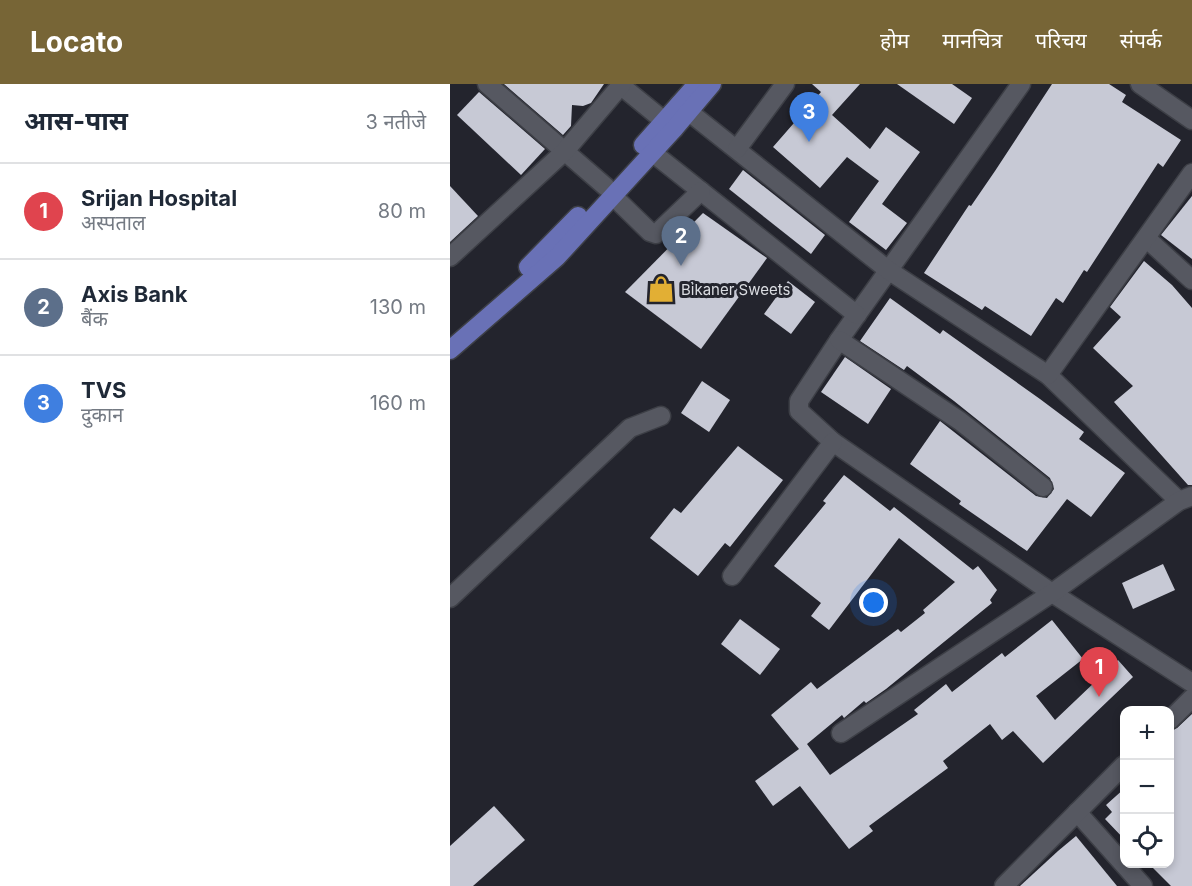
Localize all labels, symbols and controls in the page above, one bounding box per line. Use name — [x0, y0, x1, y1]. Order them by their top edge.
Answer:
text: Locato — [30, 25, 123, 59]
text: होम — [880, 28, 909, 53]
text: मानचित्र — [942, 28, 1002, 53]
text: परिचय — [1035, 28, 1087, 53]
text: संपर्क — [1120, 28, 1162, 53]
pin: 3 — [790, 92, 828, 142]
text: आस-पास — [24, 105, 128, 136]
text: 3 नतीजे — [366, 110, 426, 134]
text: Srijan Hospital — [81, 185, 237, 211]
text: 1 — [39, 199, 48, 223]
text: 80 m — [378, 199, 426, 223]
text: अस्पताल — [81, 211, 146, 235]
pin: 2 — [662, 216, 700, 266]
shop icon: Bikaner Sweets — [646, 274, 676, 304]
place label: Bikaner Sweets — [681, 280, 790, 299]
text: Axis Bank — [81, 281, 187, 307]
text: 2 — [37, 295, 50, 319]
text: 130 m — [370, 295, 426, 319]
text: बैंक — [81, 307, 108, 331]
text: TVS — [81, 377, 127, 403]
text: 3 — [37, 391, 50, 415]
text: 160 m — [370, 391, 426, 415]
text: दुकान — [81, 403, 123, 427]
your location — [859, 588, 888, 617]
pin: 1 — [1080, 648, 1118, 697]
map controls — [1120, 706, 1174, 868]
button: + — [1120, 706, 1174, 760]
button: − — [1120, 760, 1174, 814]
button: locate — [1120, 814, 1174, 868]

